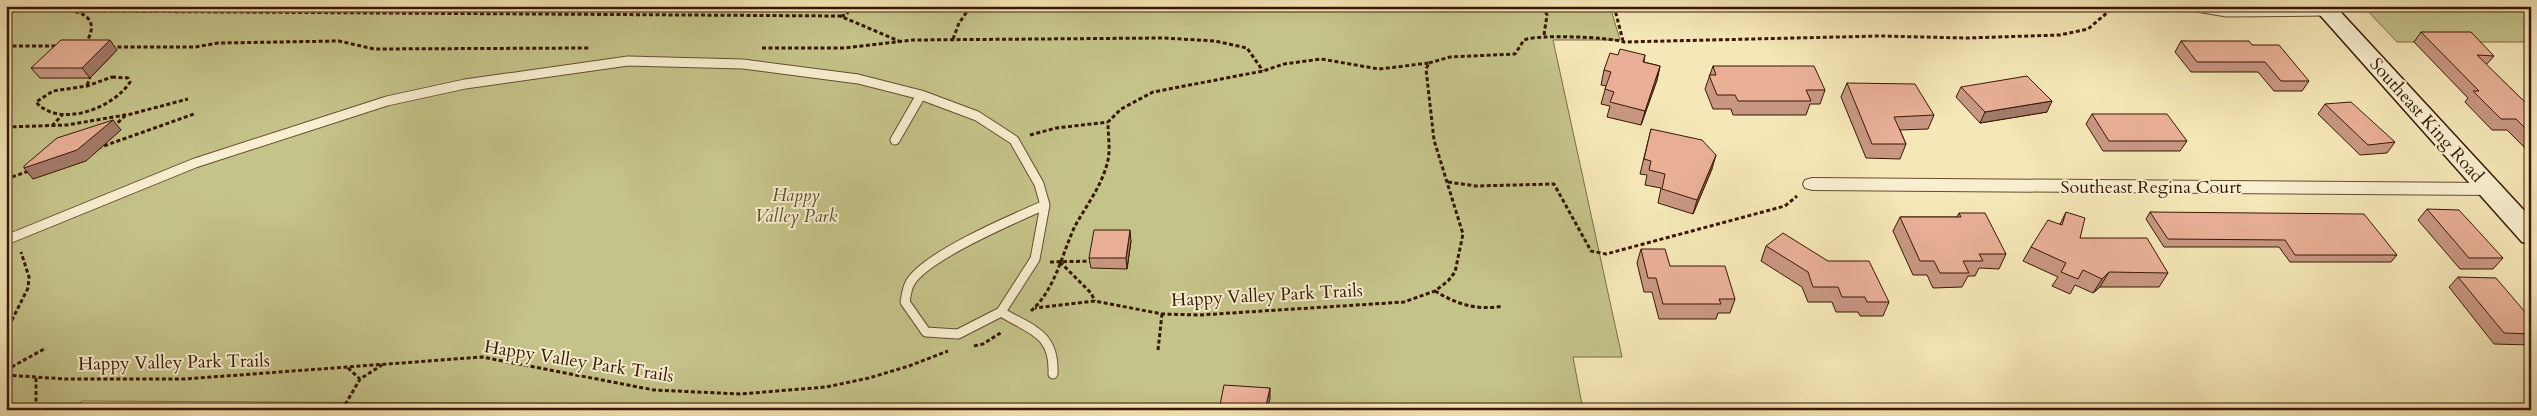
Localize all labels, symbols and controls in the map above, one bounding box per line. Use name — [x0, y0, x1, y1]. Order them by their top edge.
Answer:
street label: Southeast King Road — [2364, 53, 2490, 188]
street label: Southeast Regina Court — [2061, 175, 2242, 200]
park label: Happy Valley Park — [755, 183, 837, 229]
street label: Happy Valley Park Trails — [1171, 278, 1363, 313]
street label: Happy Valley Park Trails — [482, 334, 676, 389]
street label: Happy Valley Park Trails — [78, 348, 270, 377]

